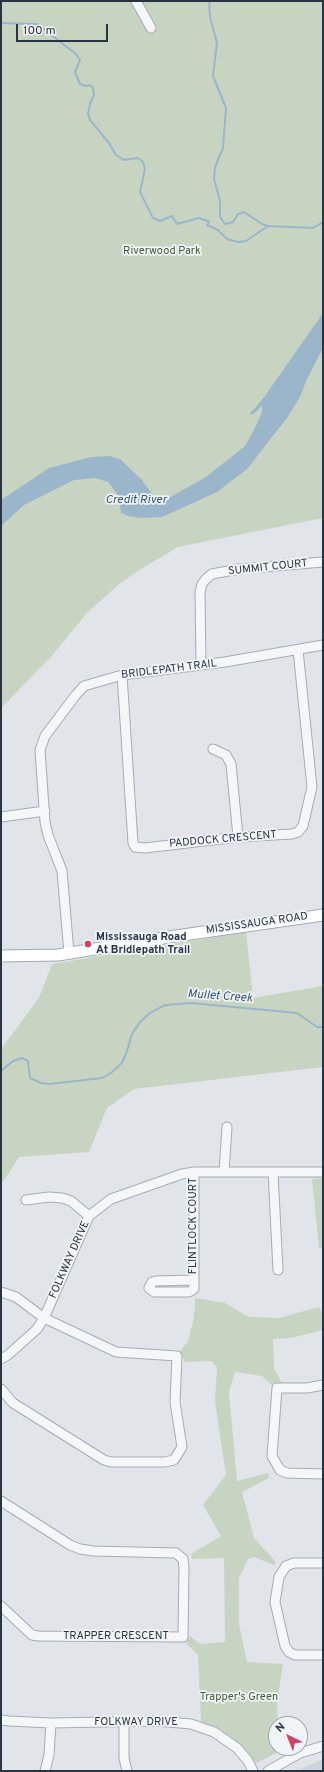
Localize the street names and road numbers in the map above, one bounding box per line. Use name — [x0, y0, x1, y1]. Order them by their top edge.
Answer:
street label: SUMMIT COURT — [228, 557, 308, 579]
street label: BRIDLEPATH TRAIL — [120, 658, 218, 682]
street label: PADDOCK CRESCENT — [169, 829, 277, 851]
street label: MISSISSAUGA ROAD — [205, 910, 309, 938]
street label: FLINTLOCK COURT — [187, 1178, 201, 1274]
street label: FOLKWAY DRIVE — [47, 1219, 93, 1301]
street label: TRAPPER CRESCENT — [63, 1630, 169, 1644]
street label: FOLKWAY DRIVE — [94, 1716, 178, 1730]

